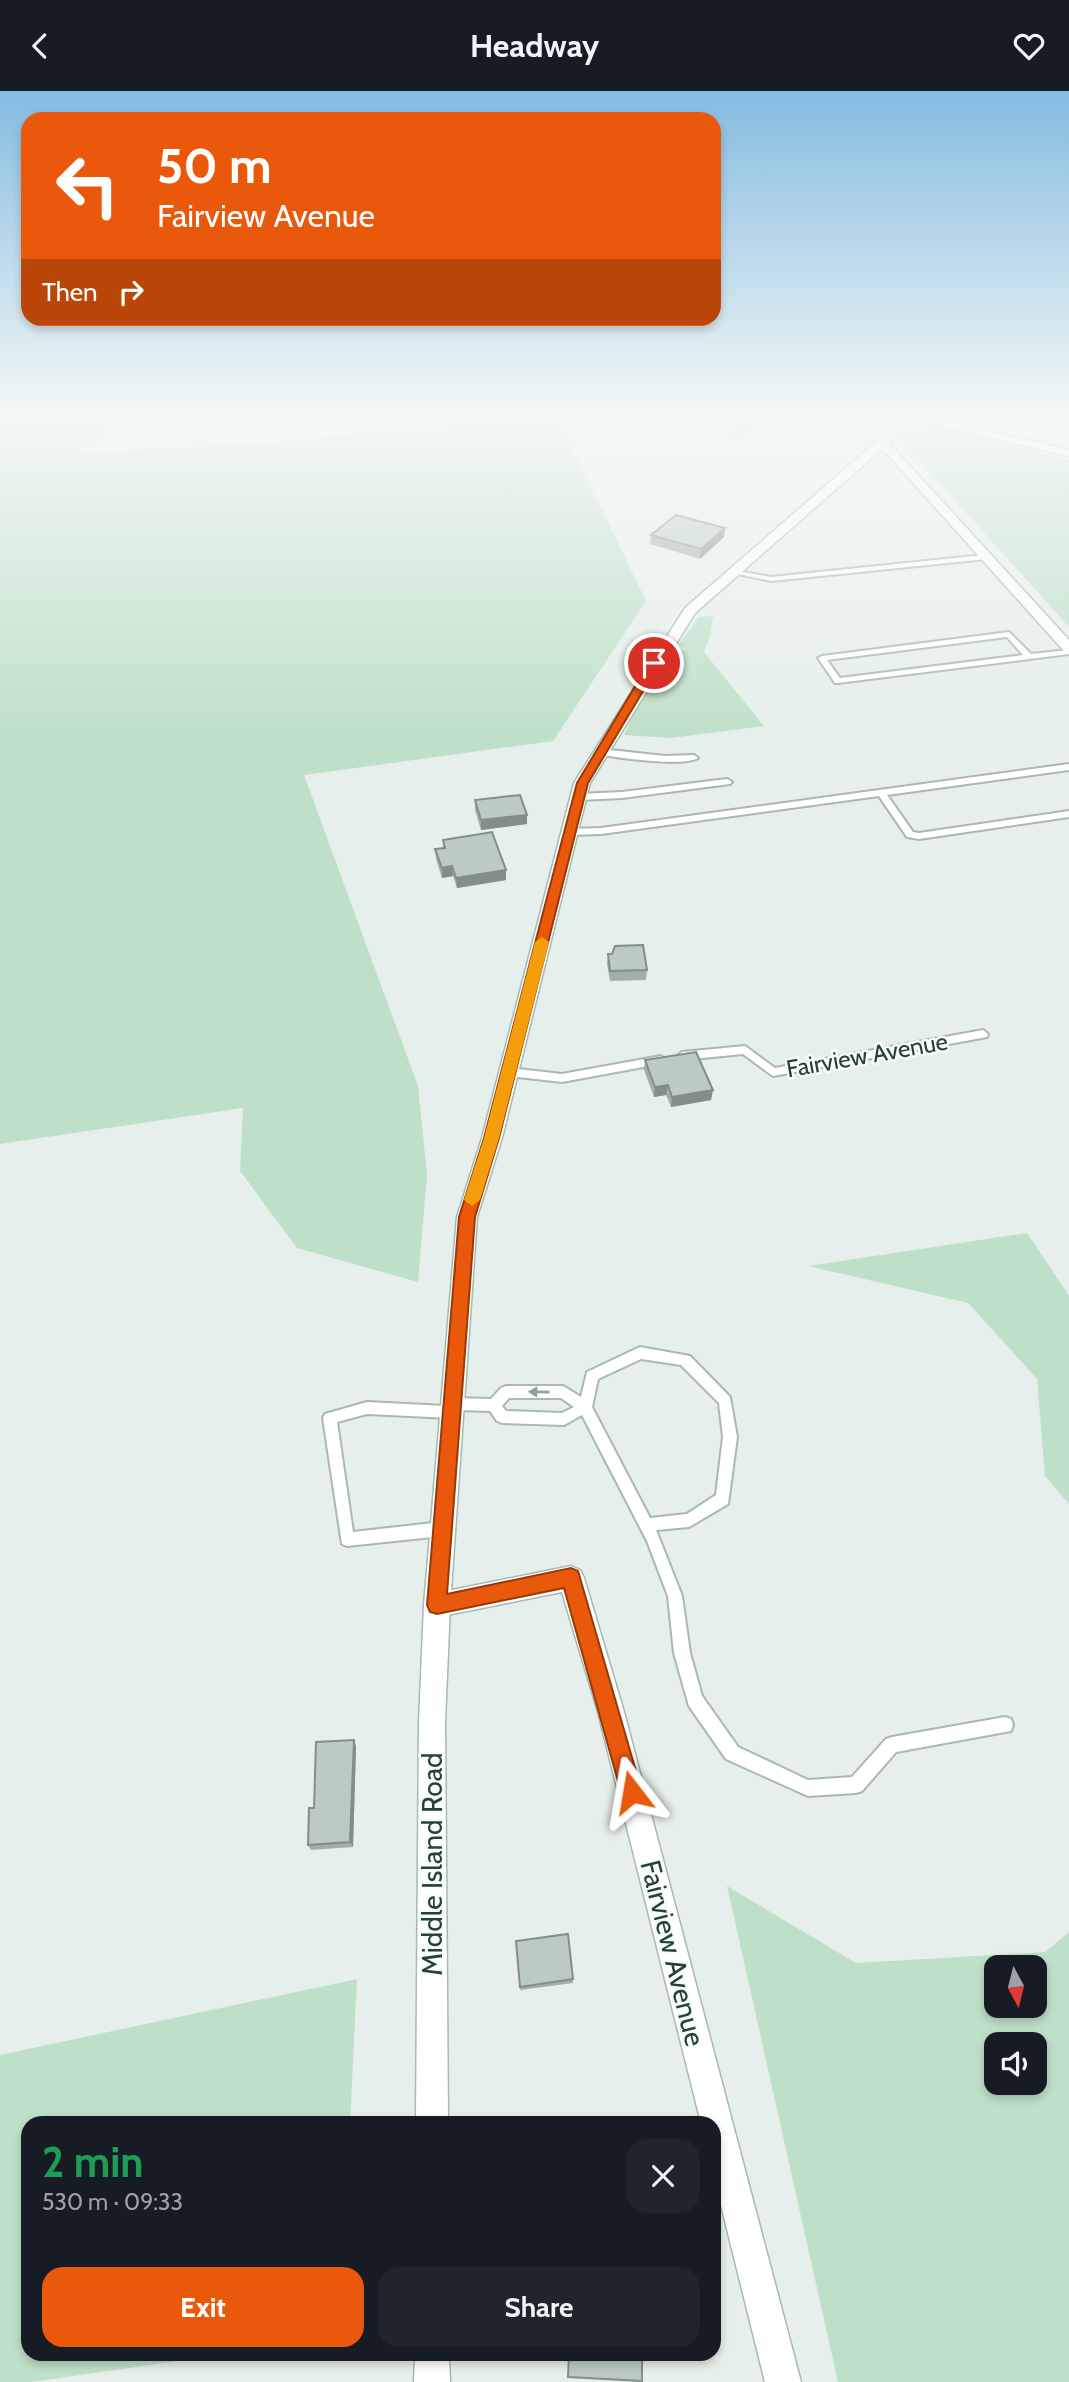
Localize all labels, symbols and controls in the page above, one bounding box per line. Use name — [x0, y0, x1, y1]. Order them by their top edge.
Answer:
text: Headway — [470, 26, 599, 65]
icon: back — [21, 27, 59, 65]
icon: heart — [1010, 27, 1048, 65]
text: 50 m — [157, 136, 272, 195]
icon: left — [42, 140, 133, 231]
text: Fairview Avenue — [157, 196, 375, 235]
icon: right — [112, 273, 150, 311]
text: Then — [42, 276, 98, 308]
pin — [624, 633, 684, 693]
icon: arrive — [635, 644, 673, 682]
street label: Fairview Avenue — [784, 1027, 950, 1083]
one-way arrow — [527, 1386, 549, 1398]
street label: Middle Island Road — [415, 1752, 449, 1976]
position arrow — [595, 1755, 669, 1829]
street label: Fairview Avenue — [633, 1856, 713, 2050]
north arrow — [984, 1955, 1046, 2018]
map controls — [984, 1955, 1047, 2095]
button: sound — [984, 2032, 1047, 2095]
text: 2 min — [42, 2136, 143, 2188]
button: close — [626, 2139, 700, 2213]
text: 530 m · 09:33 — [42, 2188, 183, 2216]
button: Exit — [42, 2267, 364, 2347]
button: Share — [378, 2267, 700, 2347]

